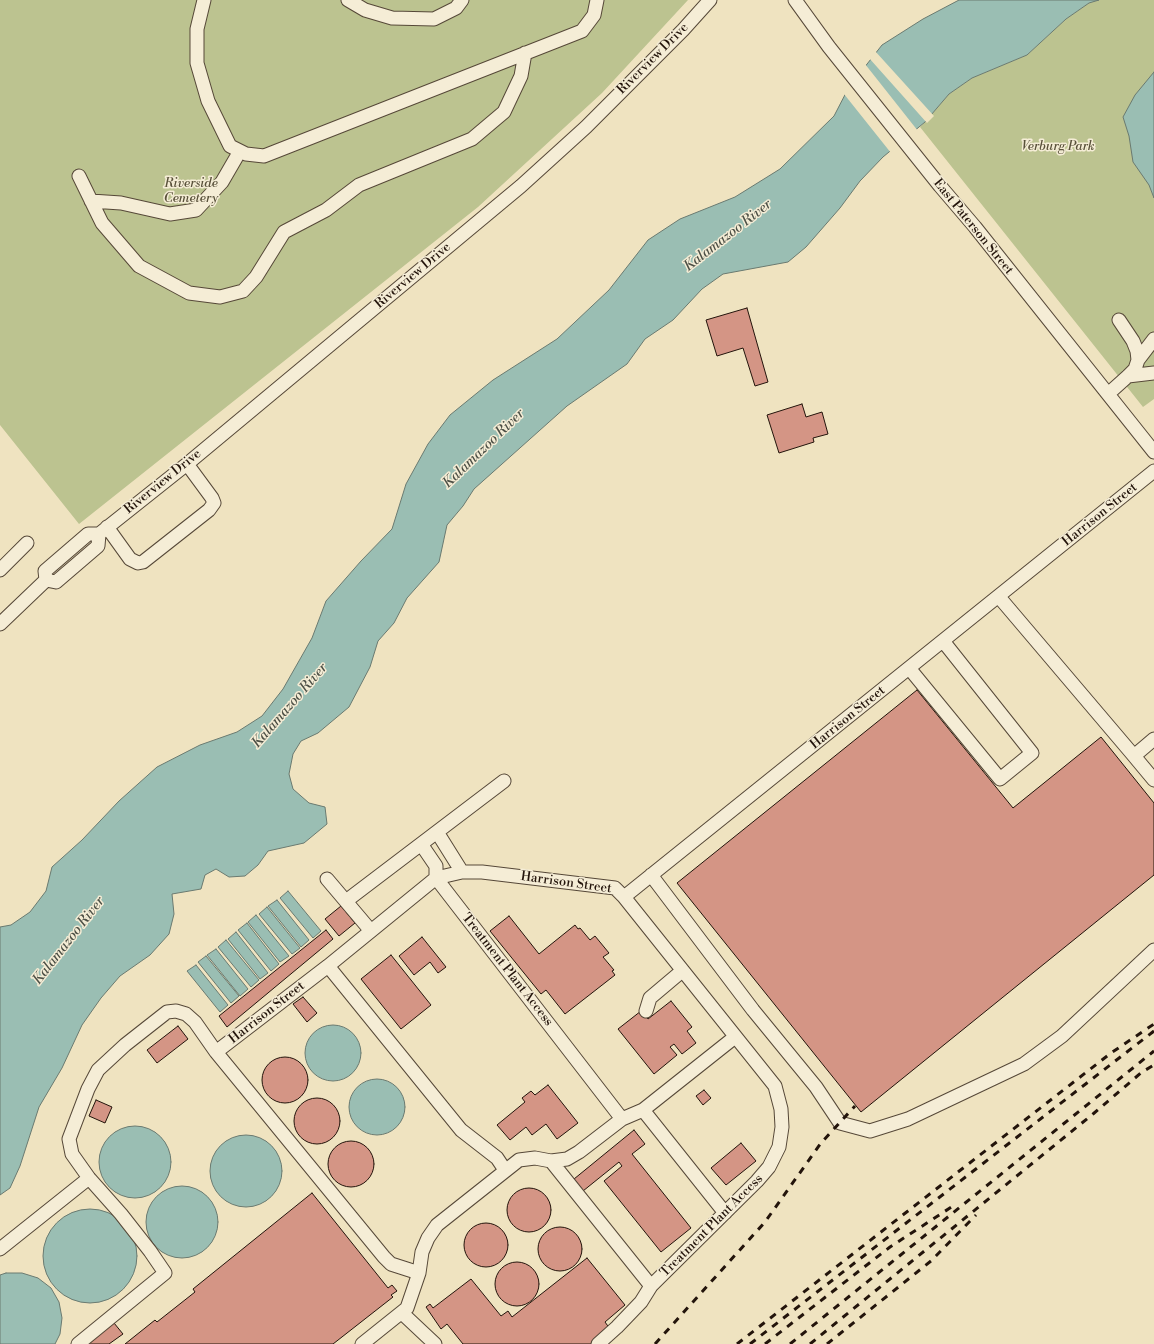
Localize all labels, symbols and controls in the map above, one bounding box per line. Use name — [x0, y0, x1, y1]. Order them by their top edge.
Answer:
street label: Riverview Drive — [614, 20, 692, 98]
park label: Verburg Park — [1022, 139, 1094, 155]
park label: Riverside Cemetery — [164, 176, 218, 207]
street label: East Paterson Street — [930, 176, 1016, 278]
water label: Kalamazoo River — [681, 196, 775, 276]
street label: Riverview Drive — [372, 240, 454, 312]
water label: Kalamazoo River — [440, 406, 528, 492]
street label: Riverview Drive — [121, 446, 205, 518]
street label: Harrison Street — [1059, 480, 1141, 550]
water label: Kalamazoo River — [249, 660, 331, 752]
street label: Harrison Street — [807, 683, 889, 753]
street label: Harrison Street — [519, 869, 613, 897]
water label: Kalamazoo River — [29, 894, 109, 988]
street label: Treatment Plant Access — [458, 911, 556, 1029]
street label: Harrison Street — [226, 979, 308, 1047]
street label: Treatment Plant Access — [657, 1171, 767, 1281]

